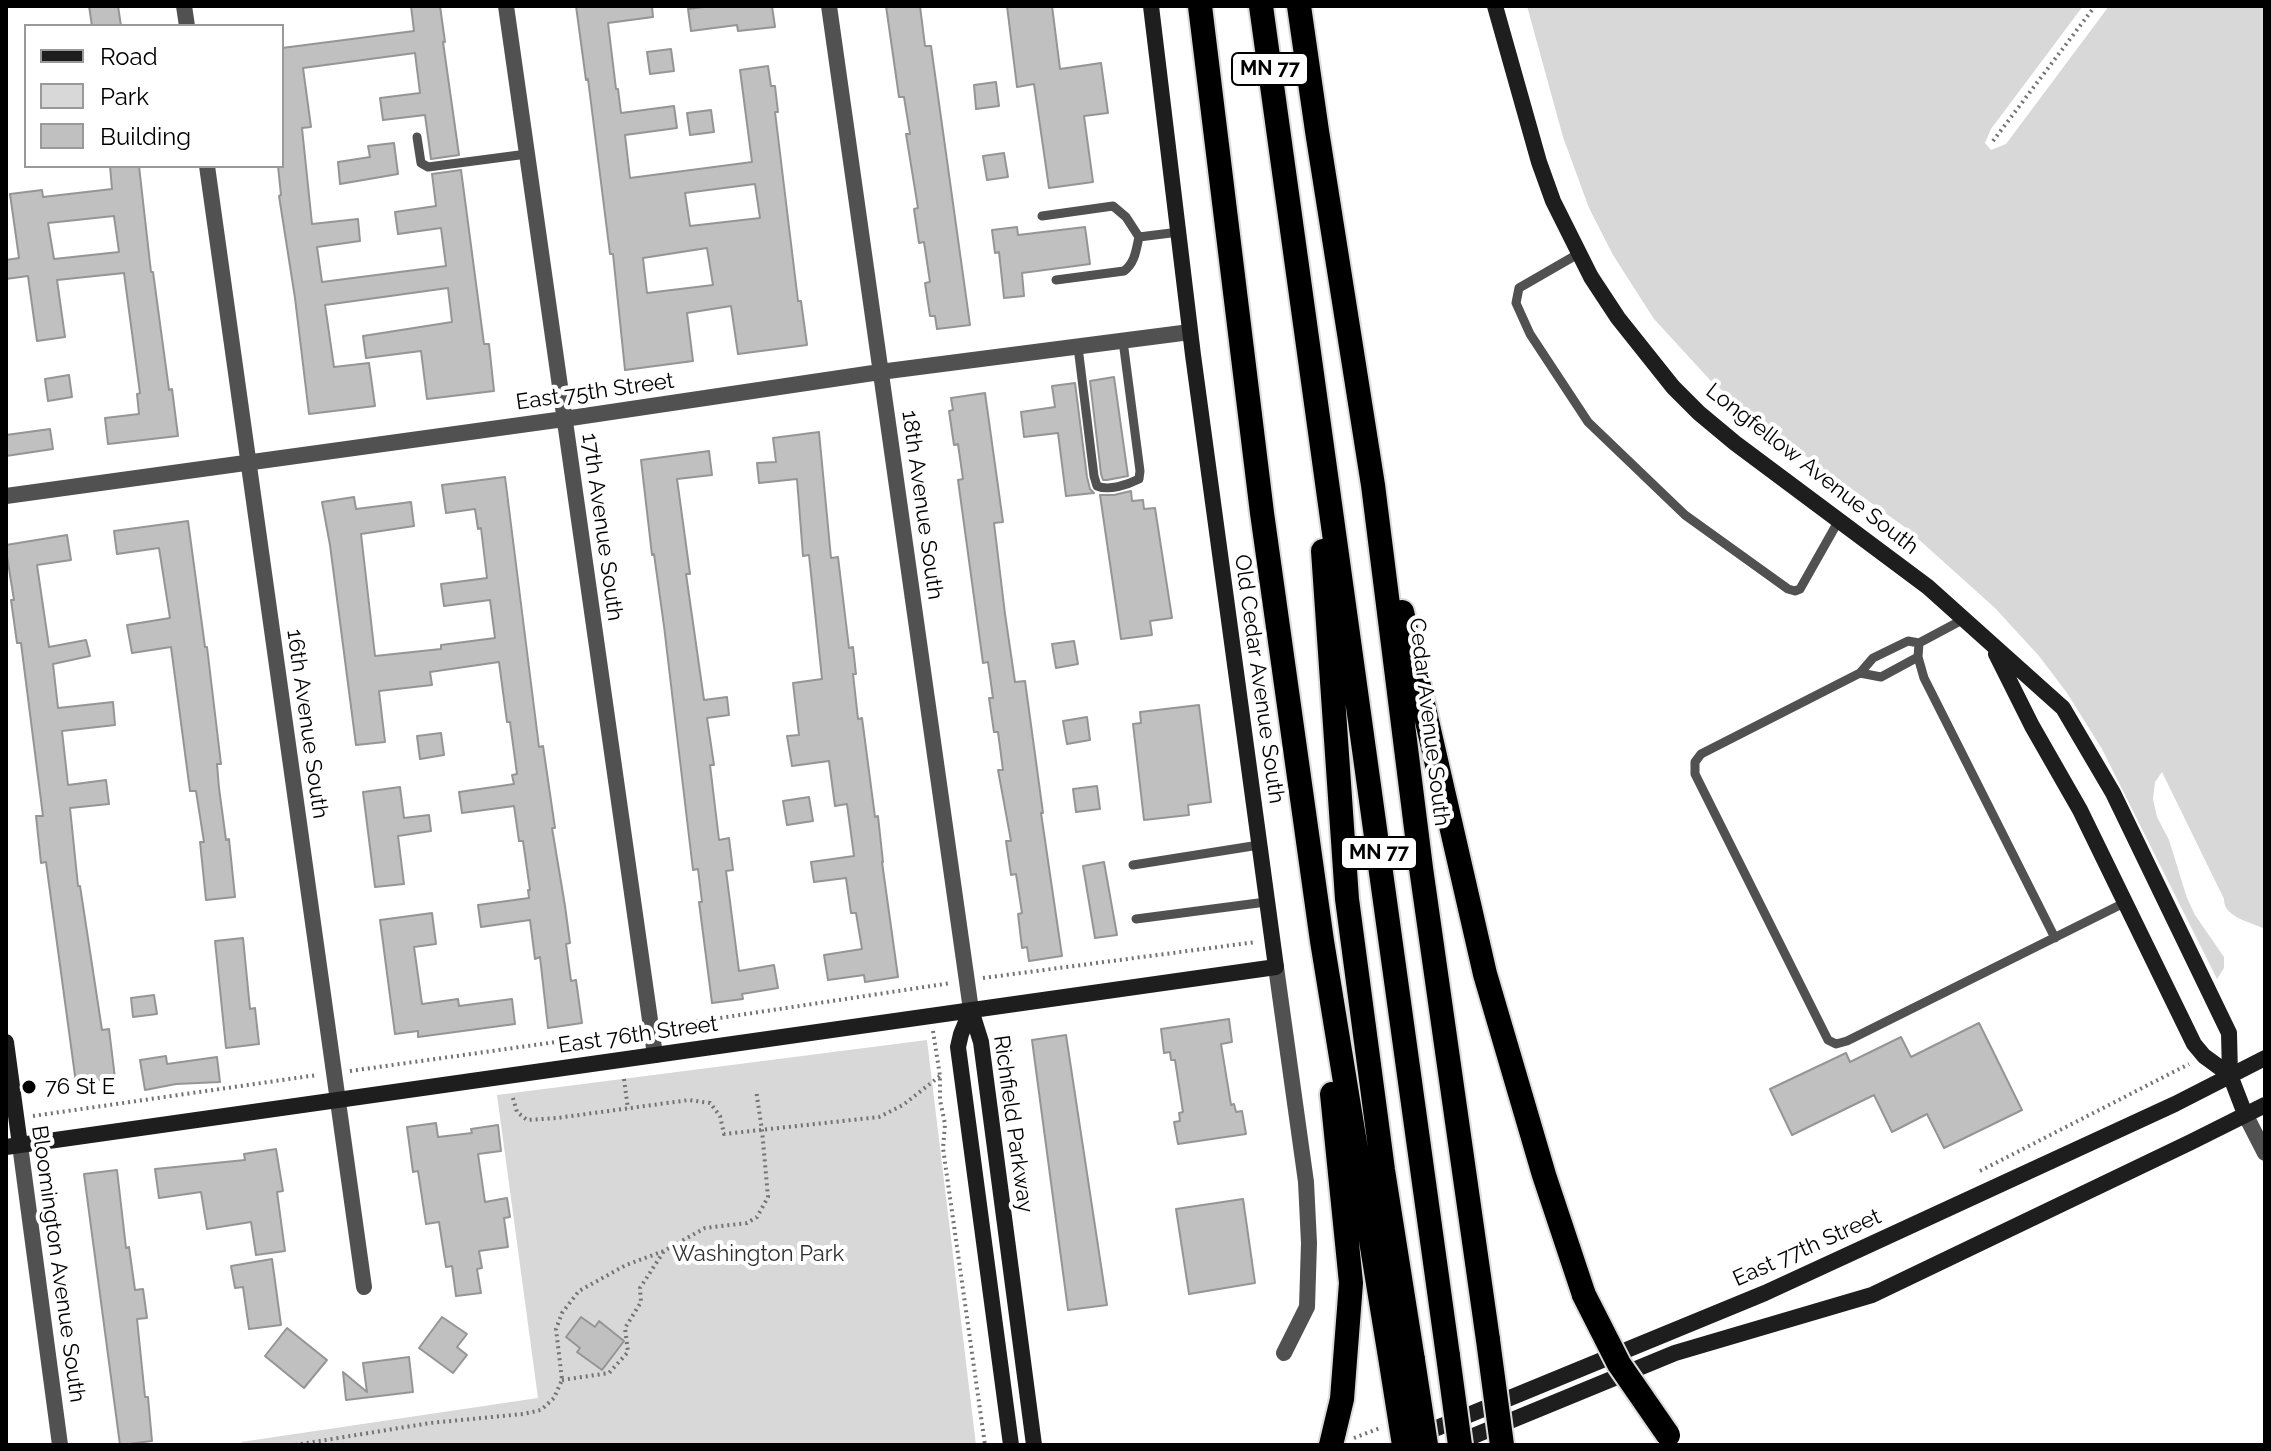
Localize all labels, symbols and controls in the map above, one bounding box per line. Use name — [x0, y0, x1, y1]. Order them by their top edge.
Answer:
legend — [24, 24, 284, 168]
text: Road — [100, 42, 158, 71]
road number: MN 77 — [1232, 53, 1308, 85]
text: Park — [100, 82, 149, 111]
text: Building — [100, 122, 191, 151]
street label: East 75th Street — [514, 368, 676, 416]
street label: Longfellow Avenue South — [1700, 378, 1924, 560]
street label: 18th Avenue South — [896, 409, 948, 601]
street label: 17th Avenue South — [576, 431, 628, 623]
street label: Old Cedar Avenue South — [1228, 553, 1290, 805]
street label: Cedar Avenue South — [1403, 616, 1455, 828]
street label: 16th Avenue South — [281, 628, 333, 820]
road number: MN 77 — [1341, 837, 1417, 869]
street label: East 76th Street — [557, 1011, 719, 1059]
street label: Richfield Parkway — [987, 1033, 1039, 1215]
place label: 76 St E — [45, 1074, 115, 1100]
marker: 76 St E — [20, 1078, 38, 1096]
street label: Bloomington Avenue South — [25, 1124, 91, 1404]
street label: East 77th Street — [1729, 1204, 1885, 1292]
park label: Washington Park — [672, 1241, 844, 1267]

